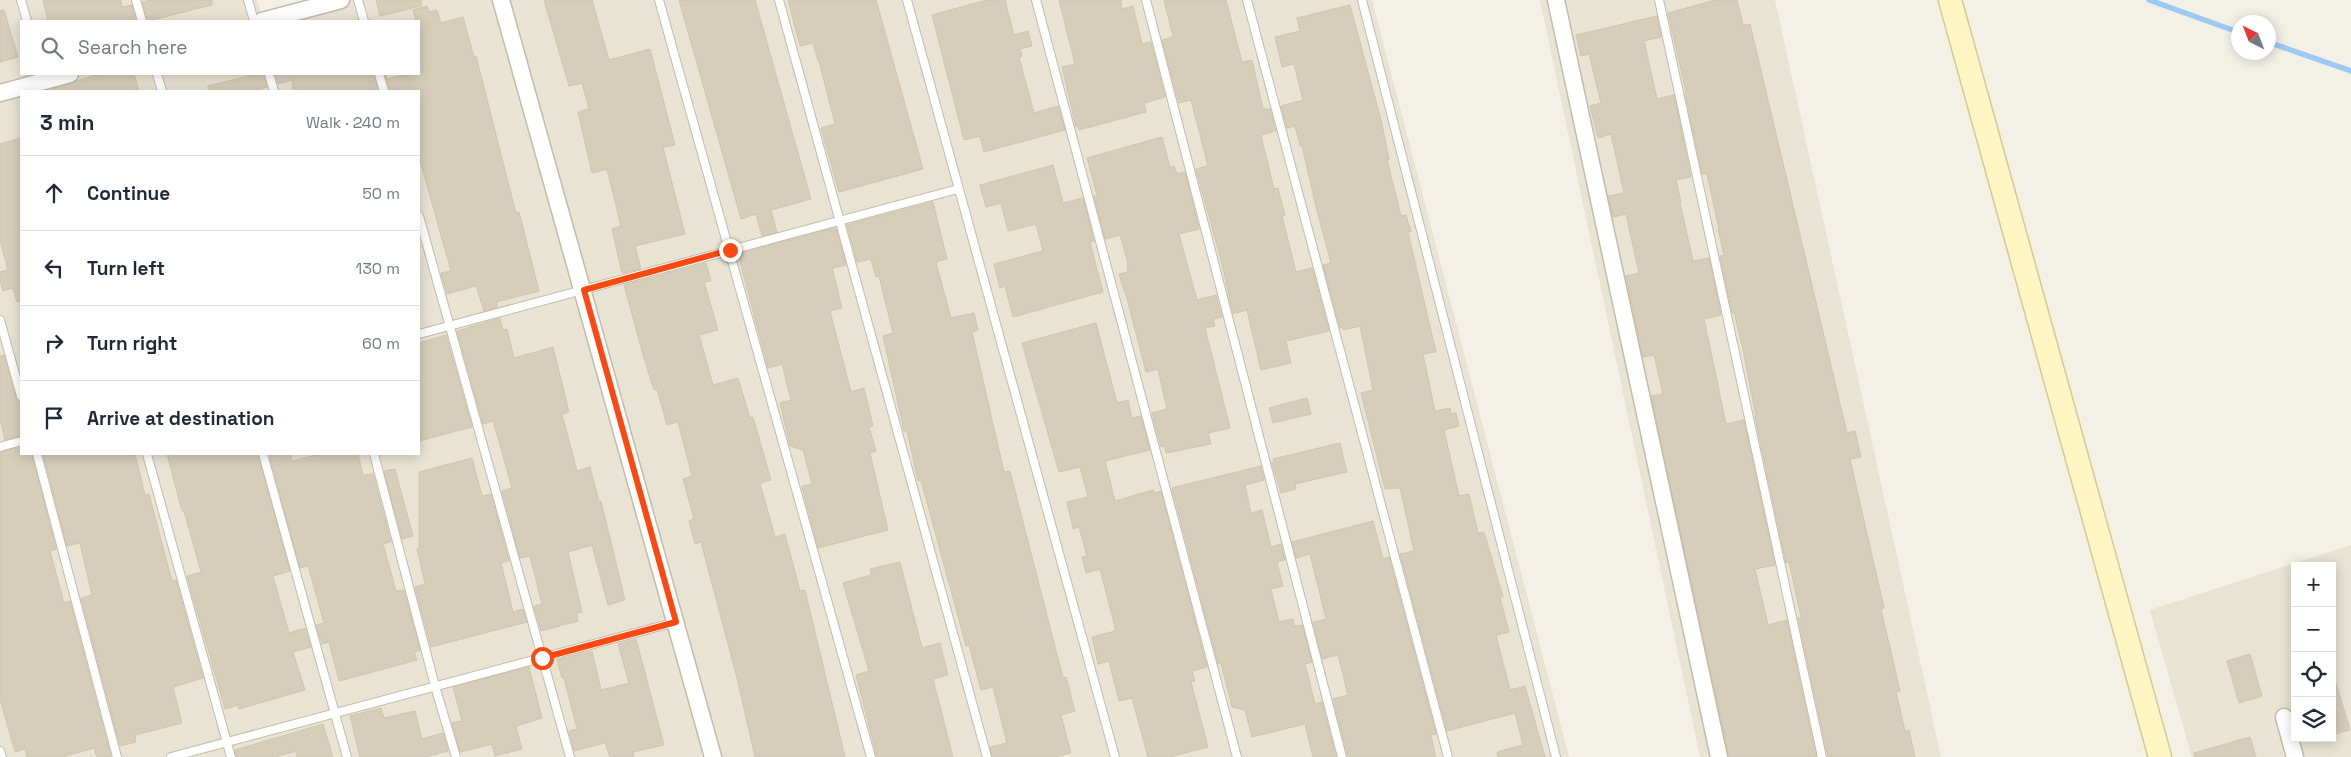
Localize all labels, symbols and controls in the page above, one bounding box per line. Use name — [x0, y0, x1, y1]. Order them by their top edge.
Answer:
north arrow — [2231, 15, 2276, 60]
search box — [20, 20, 420, 75]
icon: search — [38, 34, 66, 62]
text: Search here — [78, 35, 188, 60]
text: 3 min — [40, 109, 95, 136]
text: Walk · 240 m — [306, 112, 400, 133]
icon: ahead — [40, 179, 68, 207]
text: Continue — [87, 181, 170, 206]
text: 50 m — [362, 183, 400, 204]
route end — [719, 239, 742, 262]
icon: left — [40, 254, 68, 282]
text: Turn left — [87, 256, 165, 281]
text: 130 m — [356, 258, 400, 279]
icon: right — [40, 329, 68, 357]
text: Turn right — [87, 331, 177, 356]
text: 60 m — [362, 333, 400, 354]
icon: arrive — [40, 404, 68, 432]
text: Arrive at destination — [87, 406, 275, 431]
map controls — [2291, 562, 2336, 742]
button: + — [2291, 562, 2336, 607]
button: − — [2291, 607, 2336, 652]
route start — [531, 647, 554, 670]
button: locate — [2291, 652, 2336, 697]
button: layers — [2291, 697, 2336, 742]

